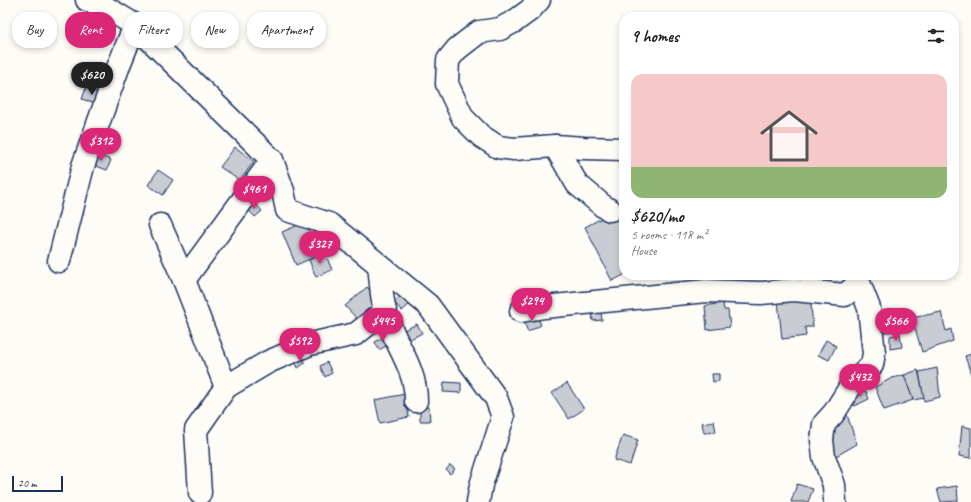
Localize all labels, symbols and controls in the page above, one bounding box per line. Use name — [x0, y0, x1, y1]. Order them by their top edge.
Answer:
chip: Buy — [12, 12, 57, 48]
chip: Rent — [65, 12, 116, 48]
chip: Filters — [124, 12, 183, 48]
chip: New — [191, 12, 239, 48]
chip: Apartment — [247, 12, 326, 48]
icon: filters — [925, 25, 947, 47]
text: 9 homes — [631, 26, 679, 47]
pin: $620 — [68, 62, 116, 96]
text: $620 — [80, 67, 104, 83]
icon: home — [753, 100, 825, 172]
pin: $312 — [77, 128, 125, 162]
text: $312 — [89, 133, 113, 149]
pin: $461 — [230, 176, 278, 210]
text: $461 — [242, 181, 266, 197]
text: $620/mo — [631, 206, 684, 227]
text: 5 rooms · 118 m² — [631, 227, 707, 243]
pin: $327 — [296, 231, 344, 265]
text: $327 — [308, 236, 332, 252]
text: House — [631, 243, 656, 259]
pin: $294 — [508, 288, 556, 322]
text: $294 — [520, 293, 544, 309]
pin: $445 — [359, 308, 407, 342]
pin: $566 — [872, 308, 920, 342]
text: $445 — [371, 313, 395, 329]
text: $566 — [884, 313, 908, 329]
pin: $592 — [276, 328, 324, 362]
text: $592 — [288, 333, 312, 349]
pin: $432 — [836, 364, 884, 398]
text: $432 — [848, 369, 872, 385]
scale bar — [12, 474, 63, 493]
text: 20 m — [18, 476, 37, 490]

